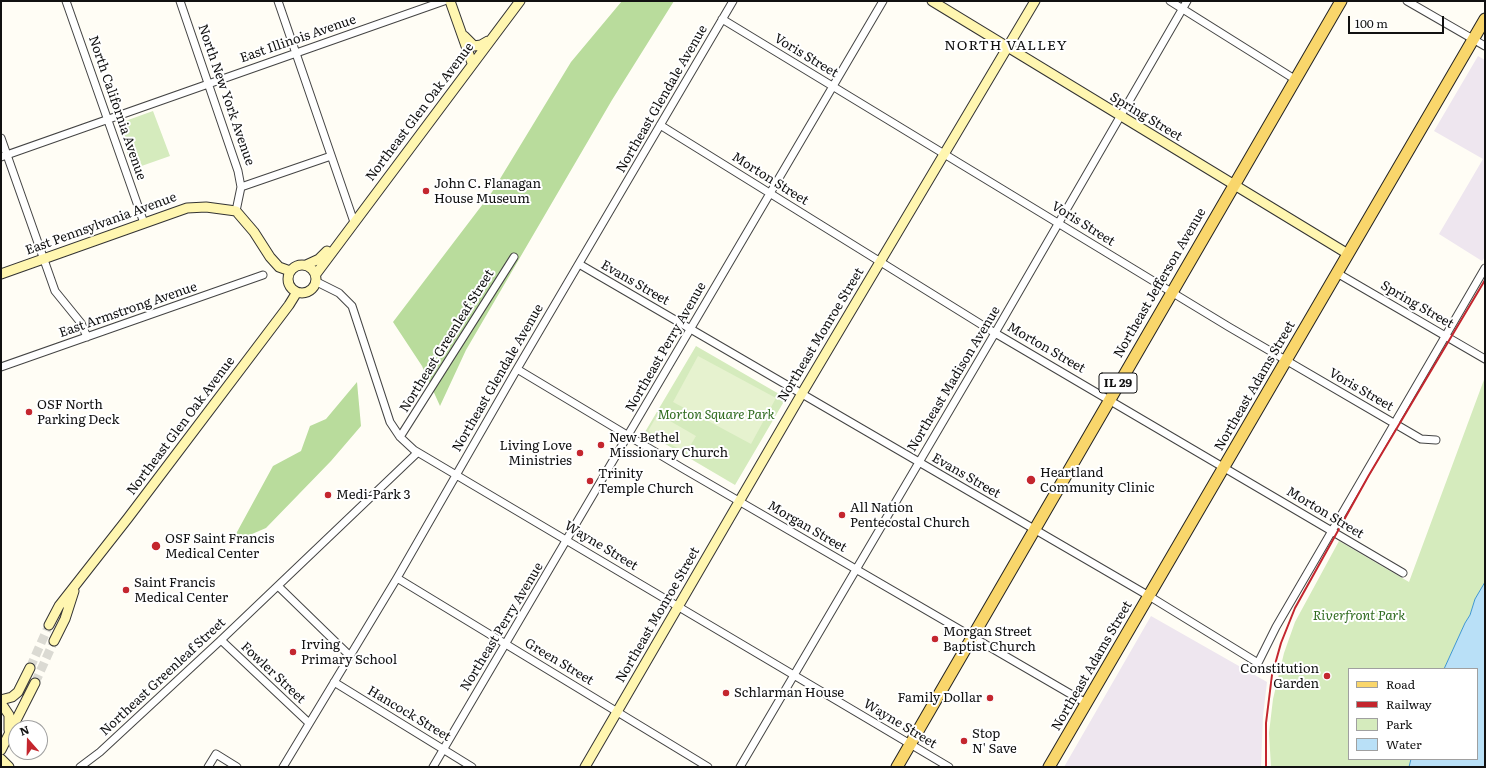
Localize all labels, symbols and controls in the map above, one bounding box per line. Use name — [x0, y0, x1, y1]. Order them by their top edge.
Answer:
scale bar — [1350, 8, 1446, 34]
street label: East Illinois Avenue — [238, 12, 358, 66]
text: 100 m — [1355, 14, 1388, 32]
street label: North New York Avenue — [194, 22, 258, 168]
street label: Northeast Glendale Avenue — [613, 22, 711, 176]
street label: Voris Street — [771, 31, 841, 81]
street label: North California Avenue — [85, 34, 149, 182]
district label: NORTH VALLEY — [944, 38, 1068, 54]
street label: Northeast Glen Oak Avenue — [363, 40, 477, 184]
street label: Spring Street — [1107, 89, 1185, 145]
street label: Morton Street — [729, 149, 811, 209]
place label: John C. Flanagan House Museum — [434, 176, 541, 207]
marker: John C. Flanagan House Museum — [421, 186, 431, 196]
street label: East Pennsylvania Avenue — [23, 189, 179, 259]
street label: Voris Street — [1048, 198, 1118, 250]
street label: Northeast Jefferson Avenue — [1111, 205, 1209, 361]
street label: Evans Street — [598, 257, 672, 309]
street label: Northeast Monroe Street — [775, 265, 867, 405]
street label: Northeast Greenleaf Street — [397, 267, 497, 415]
street label: Spring Street — [1378, 278, 1456, 332]
street label: East Armstrong Avenue — [57, 279, 199, 341]
street label: Northeast Perry Avenue — [622, 279, 710, 415]
street label: Northeast Glendale Avenue — [449, 301, 547, 455]
street label: Northeast Madison Avenue — [904, 303, 1004, 455]
street label: Northeast Adams Street — [1211, 318, 1299, 454]
street label: Morton Street — [1004, 319, 1088, 377]
street label: Northeast Glen Oak Avenue — [124, 354, 238, 498]
street label: Voris Street — [1326, 365, 1396, 415]
road number: IL 29 — [1099, 373, 1137, 393]
place label: OSF North Parking Deck — [37, 397, 119, 428]
marker: OSF North Parking Deck — [24, 407, 34, 417]
park label: Morton Square Park — [657, 407, 775, 423]
place label: New Bethel Missionary Church — [609, 430, 728, 461]
place label: Living Love Ministries — [499, 438, 572, 469]
marker: New Bethel Missionary Church — [596, 440, 606, 450]
marker: Living Love Ministries — [575, 448, 585, 458]
street label: Evans Street — [929, 450, 1003, 502]
place label: Heartland Community Clinic — [1040, 465, 1154, 496]
place label: Trinity Temple Church — [598, 466, 694, 497]
marker: Heartland Community Clinic — [1025, 474, 1037, 486]
marker: Trinity Temple Church — [585, 476, 595, 486]
street label: Morton Street — [1283, 484, 1367, 542]
place label: Medi-Park 3 — [336, 487, 411, 503]
marker: Medi-Park 3 — [323, 490, 333, 500]
street label: Morgan Street — [765, 498, 849, 556]
place label: All Nation Pentecostal Church — [850, 500, 970, 531]
marker: All Nation Pentecostal Church — [837, 510, 847, 520]
street label: Wayne Street — [561, 518, 641, 574]
place label: OSF Saint Francis Medical Center — [165, 531, 274, 562]
marker: OSF Saint Francis Medical Center — [150, 540, 162, 552]
street label: Northeast Monroe Street — [613, 545, 703, 685]
street label: Northeast Perry Avenue — [457, 560, 547, 694]
place label: Saint Francis Medical Center — [134, 575, 228, 606]
marker: Saint Francis Medical Center — [121, 585, 131, 595]
street label: Northeast Adams Street — [1048, 598, 1136, 734]
park label: Riverfront Park — [1313, 608, 1405, 624]
street label: Northeast Greenleaf Street — [97, 615, 229, 739]
place label: Morgan Street Baptist Church — [943, 624, 1036, 655]
marker: Morgan Street Baptist Church — [930, 634, 940, 644]
street label: Green Street — [522, 635, 596, 689]
place label: Irving Primary School — [301, 637, 397, 668]
street label: Fowler Street — [237, 639, 309, 707]
marker: Irving Primary School — [288, 647, 298, 657]
place label: Constitution Garden — [1240, 661, 1319, 692]
legend — [1348, 668, 1478, 760]
marker: Constitution Garden — [1322, 671, 1332, 681]
text: Road — [1386, 675, 1415, 693]
street label: Hancock Street — [364, 683, 454, 745]
place label: Schlarman House — [734, 685, 844, 701]
marker: Schlarman House — [721, 688, 731, 698]
place label: Family Dollar — [898, 690, 982, 706]
marker: Family Dollar — [985, 693, 995, 703]
text: Railway — [1386, 695, 1432, 713]
street label: Wayne Street — [860, 696, 940, 752]
text: Park — [1386, 715, 1412, 733]
north arrow — [8, 720, 48, 760]
text: N — [17, 721, 31, 739]
place label: Stop N' Save — [972, 726, 1017, 757]
text: Water — [1386, 735, 1422, 753]
marker: Stop N' Save — [959, 736, 969, 746]

